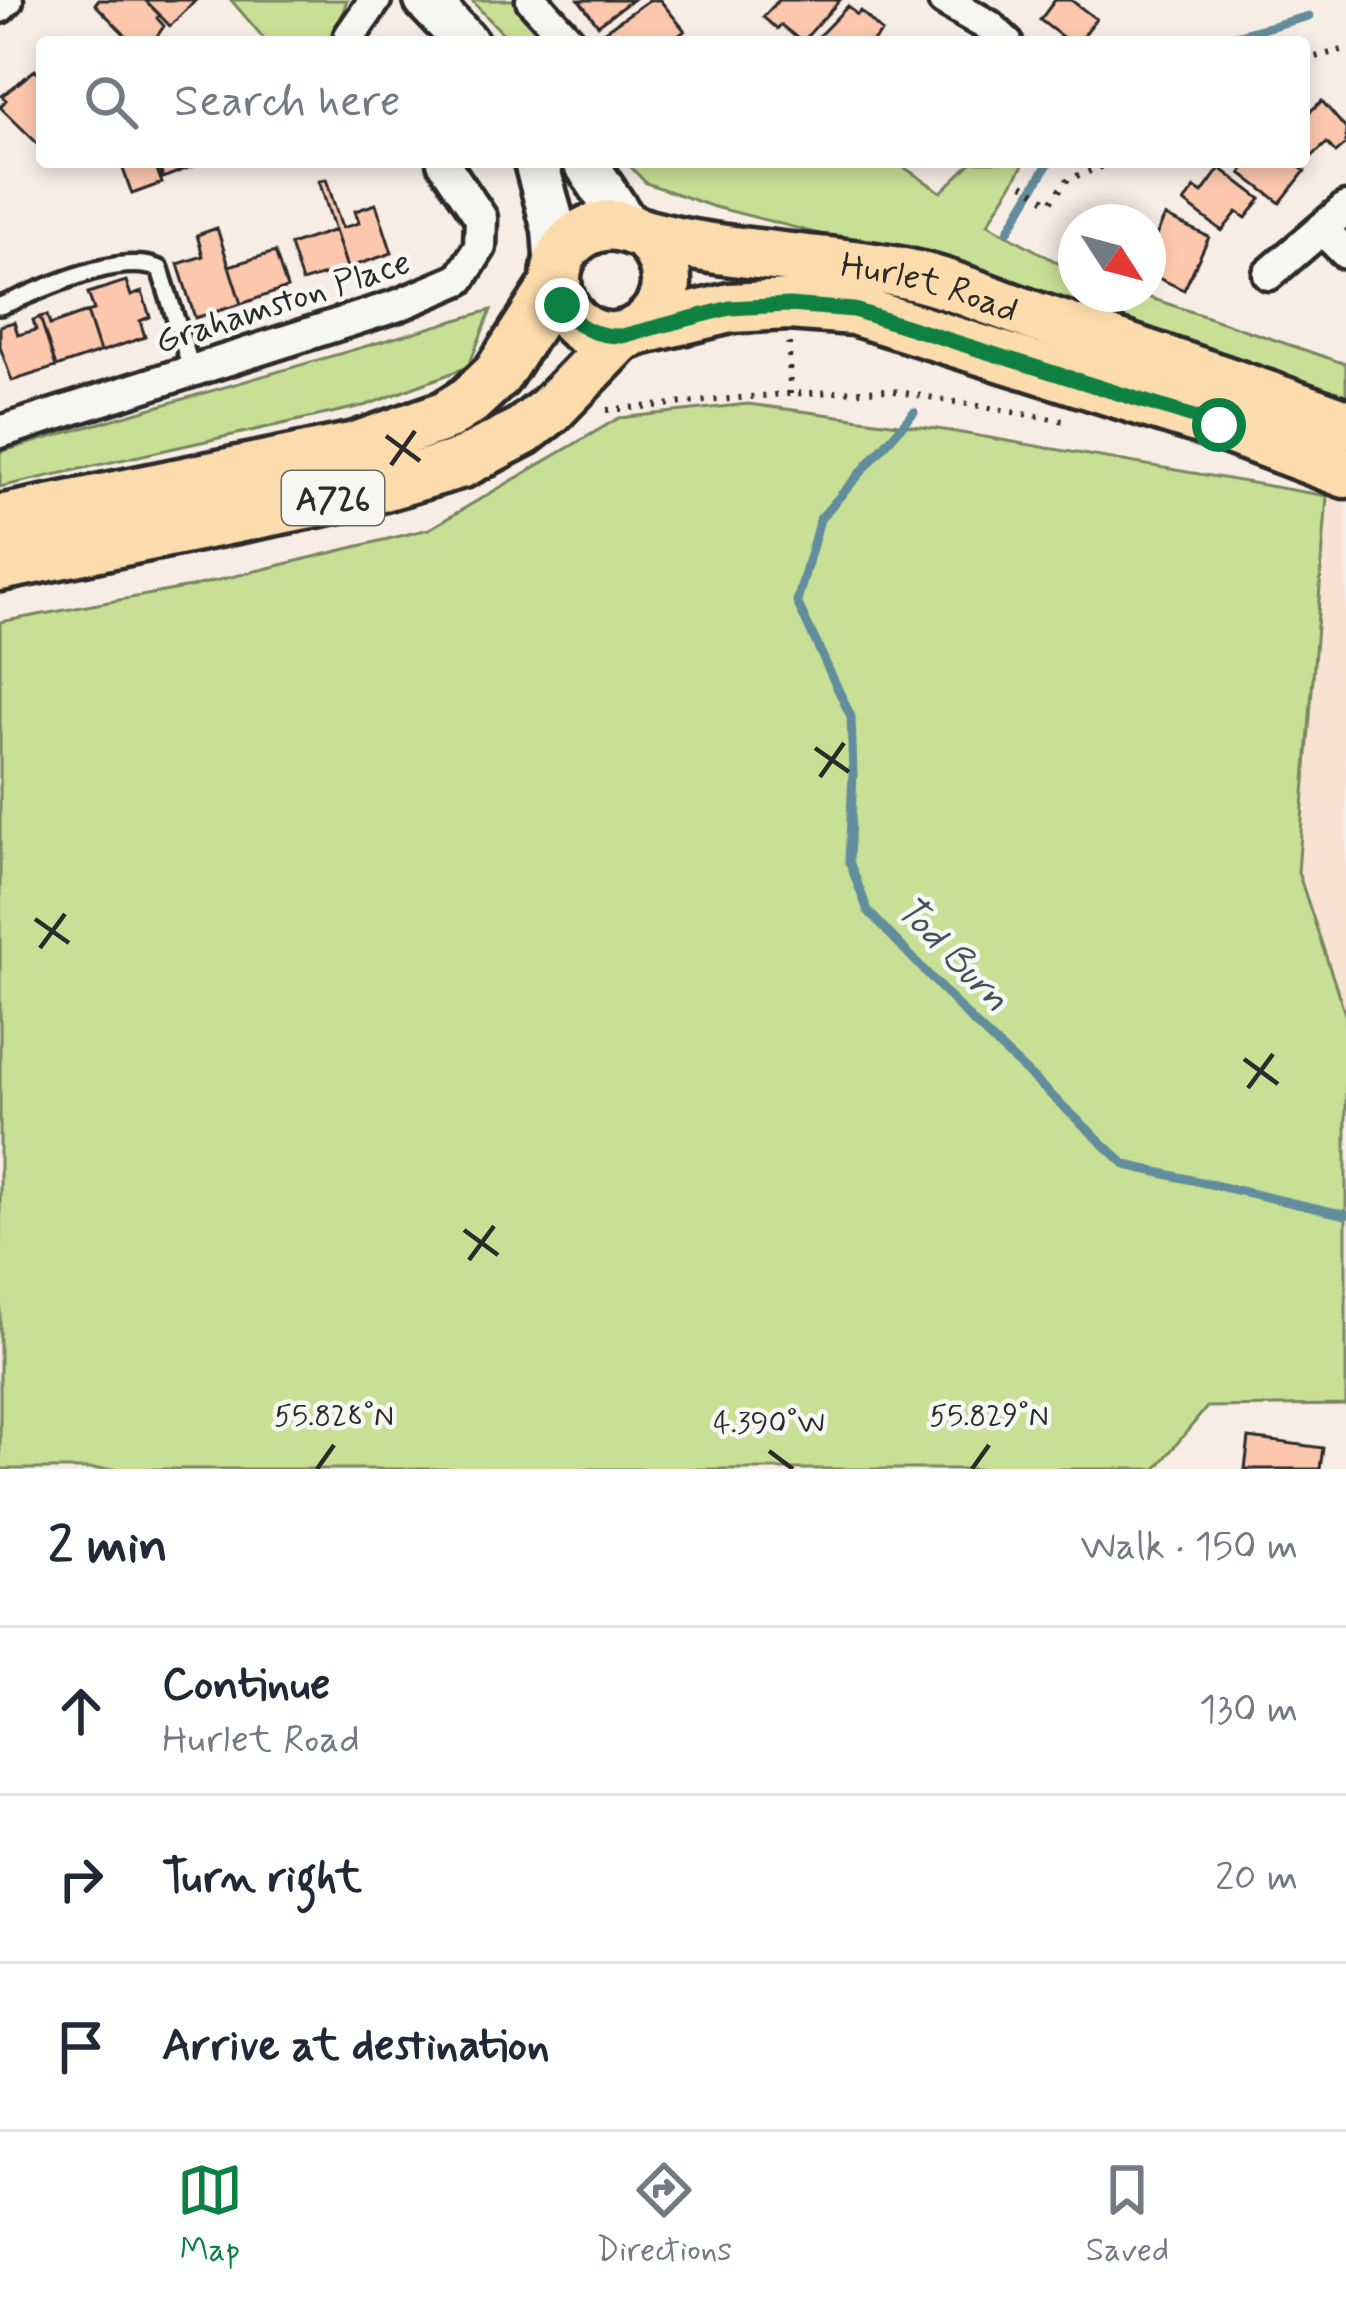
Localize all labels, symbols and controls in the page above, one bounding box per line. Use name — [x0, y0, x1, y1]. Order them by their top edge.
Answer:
search box — [36, 36, 1310, 168]
icon: search — [78, 69, 144, 135]
text: Search here — [174, 73, 401, 132]
north arrow — [1058, 204, 1166, 312]
street label: Grahamston Place — [149, 240, 417, 367]
street label: Hurlet Road — [838, 244, 1024, 335]
route end — [535, 278, 589, 332]
route start — [1192, 398, 1246, 452]
road number: A726 — [282, 471, 384, 525]
water label: Tod Burn — [883, 885, 1020, 1024]
text: 55.828°N — [274, 1397, 394, 1436]
text: 55.829°N — [929, 1397, 1049, 1436]
text: 4.390°W — [713, 1404, 825, 1443]
text: 2 min — [48, 1514, 168, 1580]
text: Walk · 150 m — [1080, 1522, 1298, 1573]
text: Continue — [162, 1656, 330, 1715]
icon: ahead — [48, 1678, 114, 1744]
text: 130 m — [1199, 1685, 1298, 1736]
text: Hurlet Road — [162, 1715, 360, 1766]
icon: right — [48, 1846, 114, 1912]
text: Turn right — [162, 1849, 362, 1908]
text: 20 m — [1215, 1853, 1298, 1904]
icon: arrive — [48, 2014, 114, 2080]
text: Arrive at destination — [162, 2017, 550, 2076]
tab: Map — [177, 2157, 243, 2273]
tab: Directions — [596, 2157, 732, 2273]
tab: Saved — [1086, 2157, 1169, 2273]

